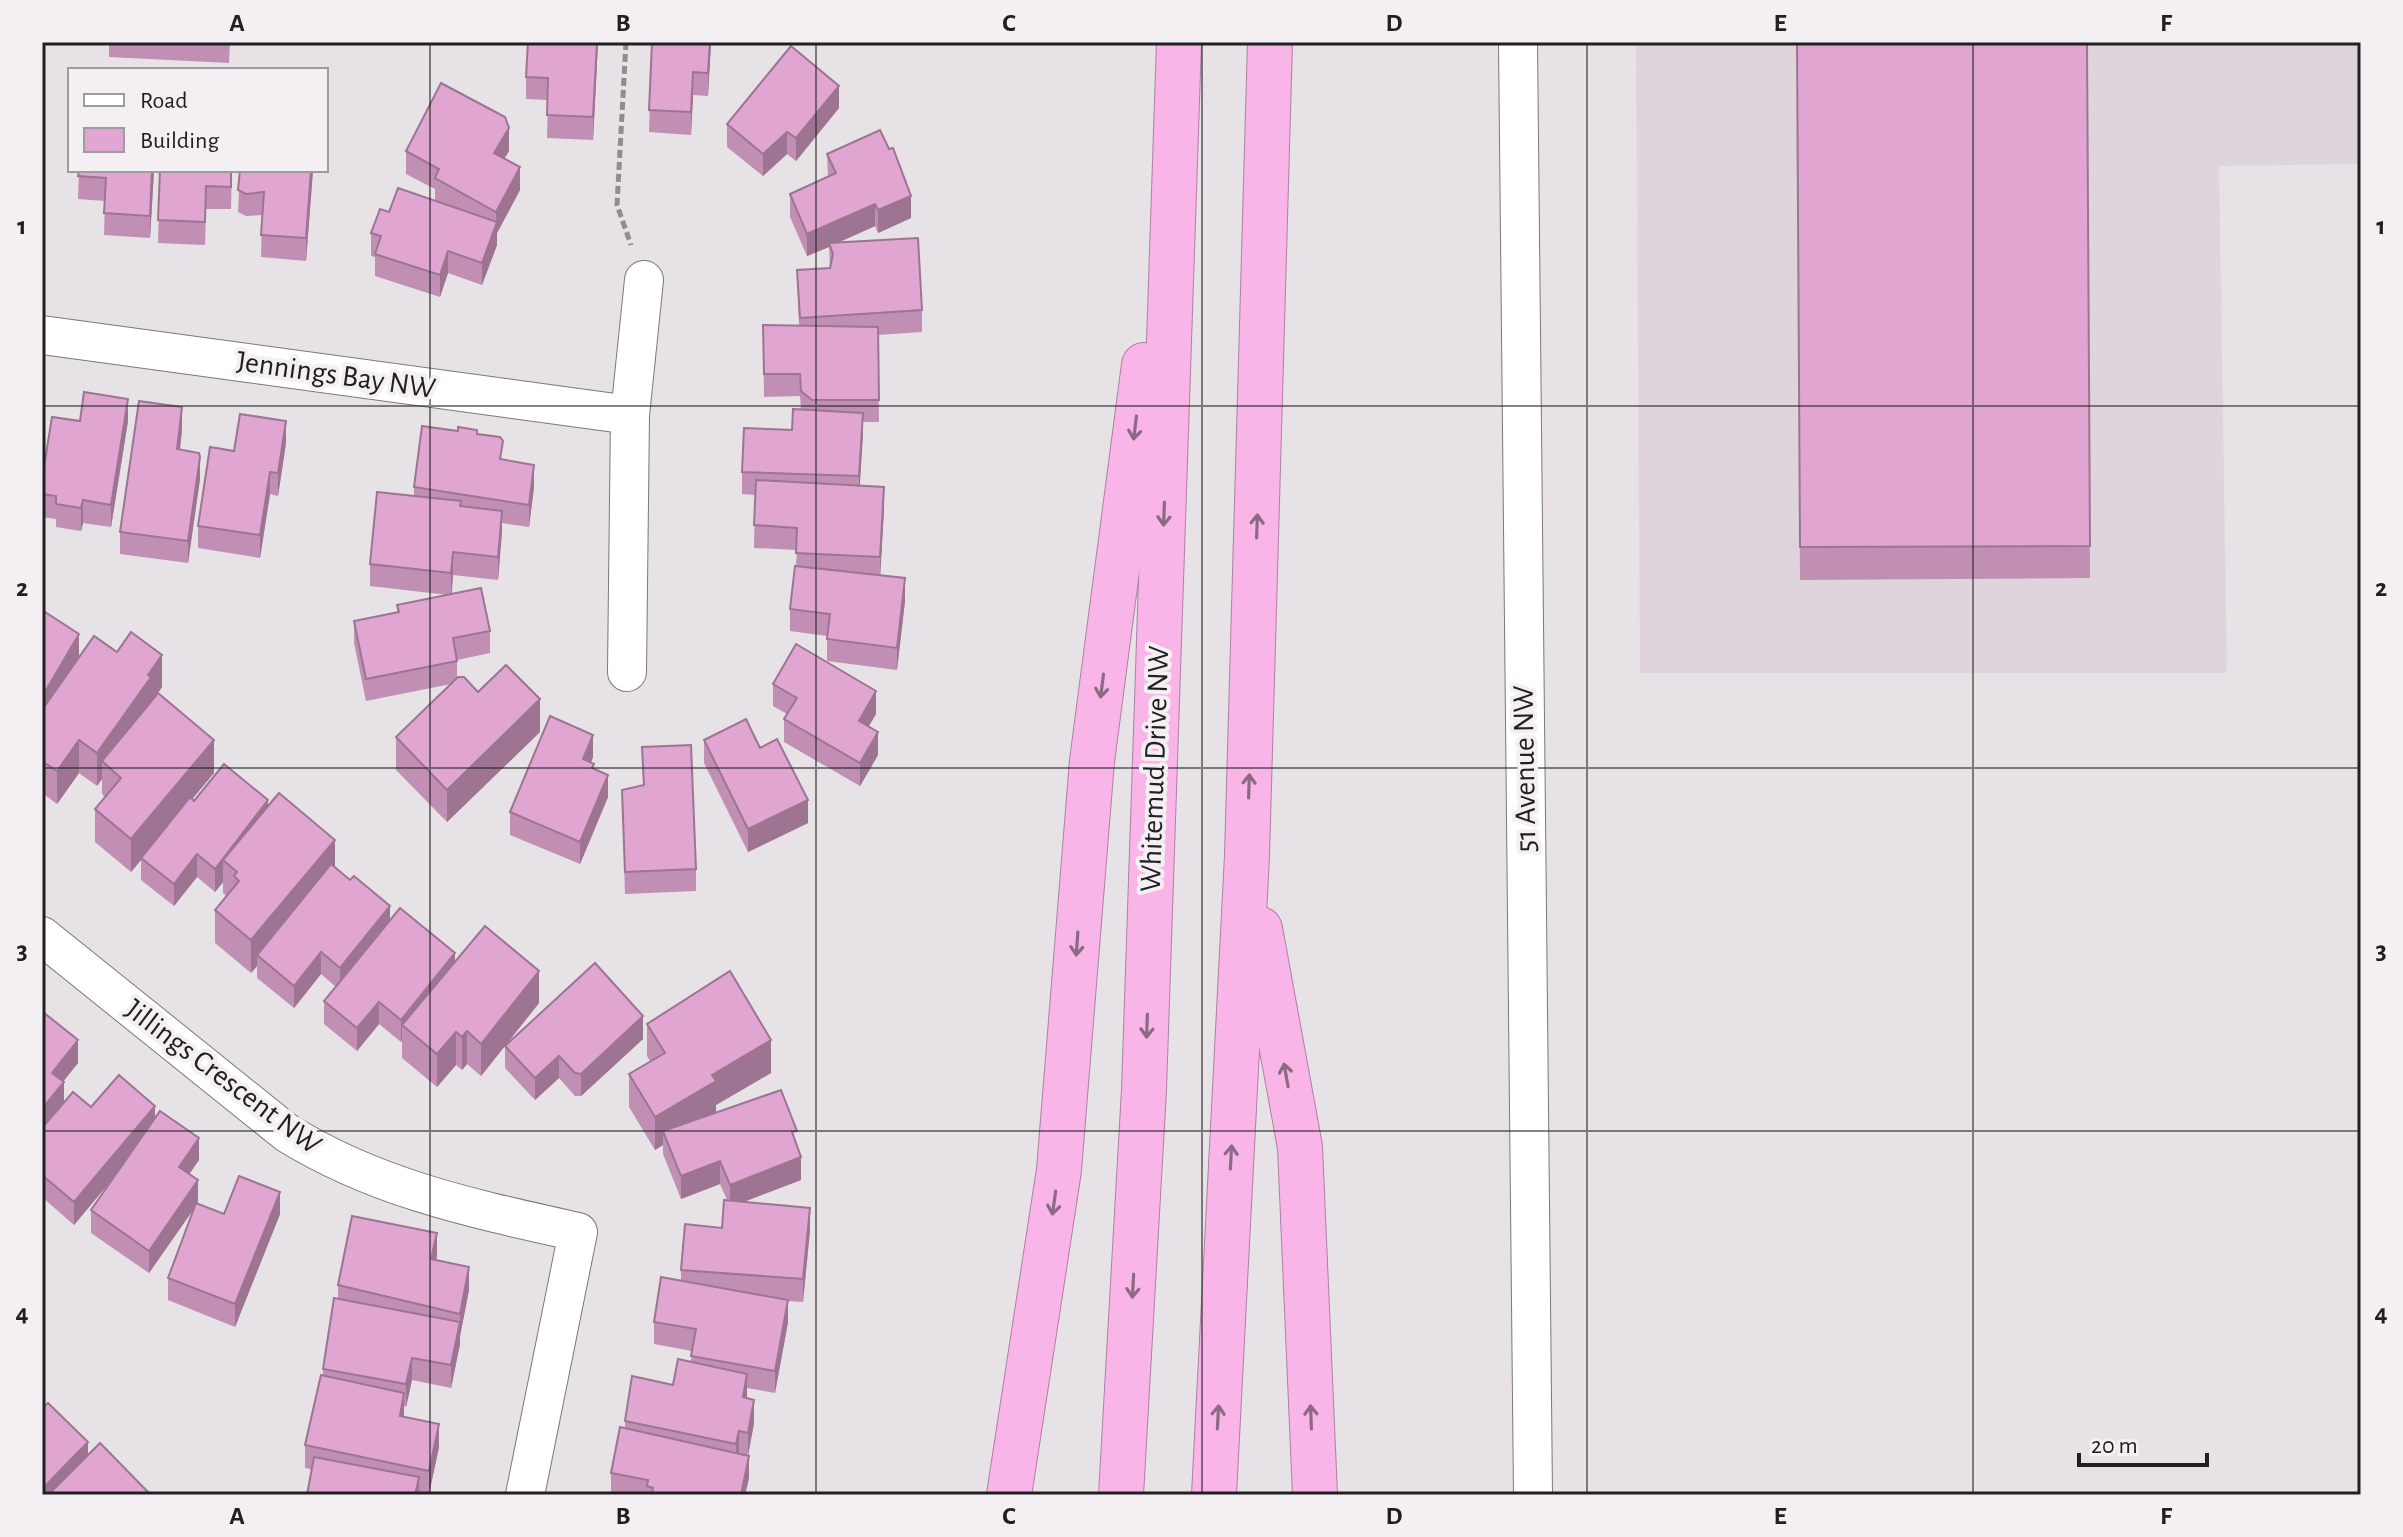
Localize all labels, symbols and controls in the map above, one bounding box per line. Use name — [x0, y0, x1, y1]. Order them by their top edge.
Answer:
text: A — [229, 10, 245, 36]
text: B — [615, 10, 631, 36]
text: C — [1002, 10, 1016, 36]
text: D — [1385, 10, 1403, 36]
text: E — [1773, 10, 1787, 36]
text: F — [2160, 10, 2173, 36]
legend — [68, 68, 328, 172]
text: Road — [140, 89, 188, 113]
text: Building — [140, 129, 219, 153]
text: 1 — [17, 213, 27, 239]
text: 1 — [2376, 213, 2386, 239]
street label: Jennings Bay NW — [235, 346, 438, 404]
one-way arrow — [1128, 414, 1143, 441]
one-way arrow — [1156, 500, 1171, 527]
one-way arrow — [1249, 513, 1264, 540]
text: 2 — [16, 575, 28, 601]
text: 2 — [2375, 575, 2387, 601]
street label: Whitemud Drive NW — [1136, 645, 1174, 893]
one-way arrow — [1094, 673, 1109, 698]
street label: 51 Avenue NW — [1509, 685, 1541, 853]
one-way arrow — [1241, 773, 1256, 800]
one-way arrow — [1069, 930, 1084, 957]
text: 3 — [16, 938, 28, 964]
text: 3 — [2375, 938, 2387, 964]
street label: Jillings Crescent NW — [120, 994, 327, 1160]
one-way arrow — [1139, 1012, 1154, 1039]
one-way arrow — [1278, 1062, 1293, 1088]
one-way arrow — [1224, 1144, 1239, 1171]
one-way arrow — [1046, 1190, 1061, 1216]
one-way arrow — [1125, 1272, 1140, 1299]
text: 4 — [15, 1300, 29, 1326]
text: 4 — [2374, 1300, 2388, 1326]
one-way arrow — [1210, 1404, 1225, 1431]
one-way arrow — [1304, 1404, 1319, 1431]
scale bar — [2079, 1417, 2207, 1467]
text: 20 m — [2091, 1434, 2138, 1458]
text: A — [229, 1503, 245, 1529]
text: B — [615, 1503, 631, 1529]
text: C — [1002, 1503, 1016, 1529]
text: D — [1385, 1503, 1403, 1529]
text: E — [1773, 1503, 1787, 1529]
text: F — [2160, 1503, 2173, 1529]

